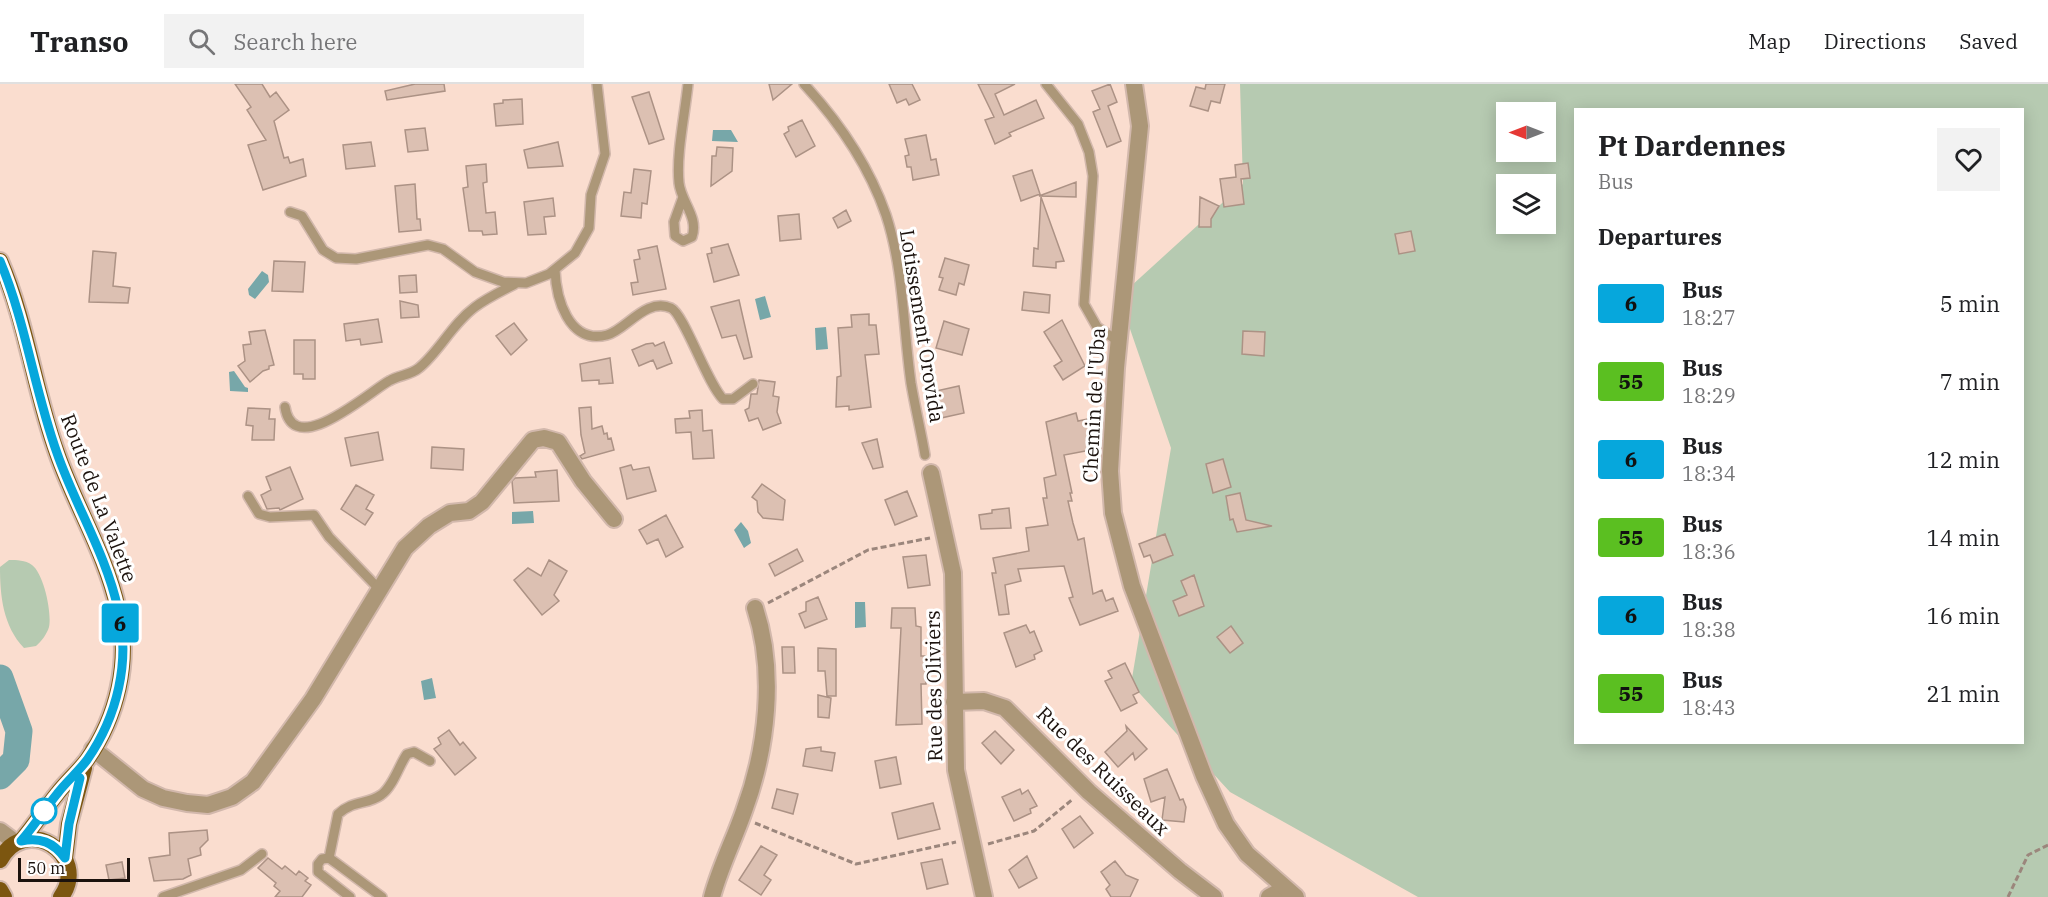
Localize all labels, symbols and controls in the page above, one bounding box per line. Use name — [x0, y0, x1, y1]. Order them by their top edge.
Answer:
search box — [164, 14, 584, 68]
text: Transo — [30, 23, 128, 60]
icon: search — [185, 25, 218, 58]
text: Search here — [233, 27, 357, 56]
text: Map — [1748, 27, 1791, 55]
text: Directions — [1824, 27, 1926, 55]
text: Saved — [1959, 27, 2018, 55]
north arrow — [1496, 102, 1556, 162]
map controls — [1496, 102, 1556, 234]
text: Pt Dardennes — [1598, 127, 1786, 164]
button: heart — [1937, 128, 2000, 191]
text: Bus — [1598, 168, 1633, 195]
button: layers — [1496, 174, 1556, 234]
text: Departures — [1598, 222, 1722, 251]
street label: Lotissement Orovida — [894, 227, 951, 425]
text: Bus — [1682, 275, 1723, 304]
text: 6 — [1625, 289, 1637, 317]
text: 5 min — [1940, 289, 2000, 318]
text: 18:27 — [1682, 304, 1736, 331]
street label: Chemin de l'Uba — [1076, 327, 1111, 483]
text: Bus — [1682, 353, 1723, 382]
text: 55 — [1618, 367, 1644, 395]
text: 7 min — [1940, 367, 2000, 396]
text: 18:29 — [1682, 382, 1736, 409]
street label: Route de La Valette — [55, 410, 144, 586]
text: Bus — [1682, 431, 1723, 460]
text: 6 — [1625, 445, 1637, 473]
text: 12 min — [1927, 445, 2000, 474]
text: 18:34 — [1682, 460, 1736, 487]
text: Bus — [1682, 509, 1723, 538]
text: 55 — [1618, 523, 1644, 551]
text: 14 min — [1927, 523, 2000, 552]
text: 18:36 — [1682, 538, 1736, 565]
text: Bus — [1682, 587, 1723, 616]
text: 6 — [1625, 601, 1637, 629]
text: 16 min — [1927, 601, 2000, 630]
line badge: 6 — [100, 604, 140, 642]
text: 6 — [114, 609, 126, 637]
street label: Rue des Oliviers — [919, 610, 948, 762]
text: 18:38 — [1682, 616, 1736, 643]
text: Bus — [1682, 665, 1723, 694]
text: 55 — [1618, 679, 1644, 707]
text: 21 min — [1927, 679, 2000, 708]
text: 18:43 — [1682, 694, 1736, 721]
street label: Rue des Ruisseaux — [1031, 700, 1176, 841]
unlabelled marker — [31, 798, 57, 824]
scale bar — [18, 855, 130, 882]
text: 50 m — [27, 858, 65, 878]

